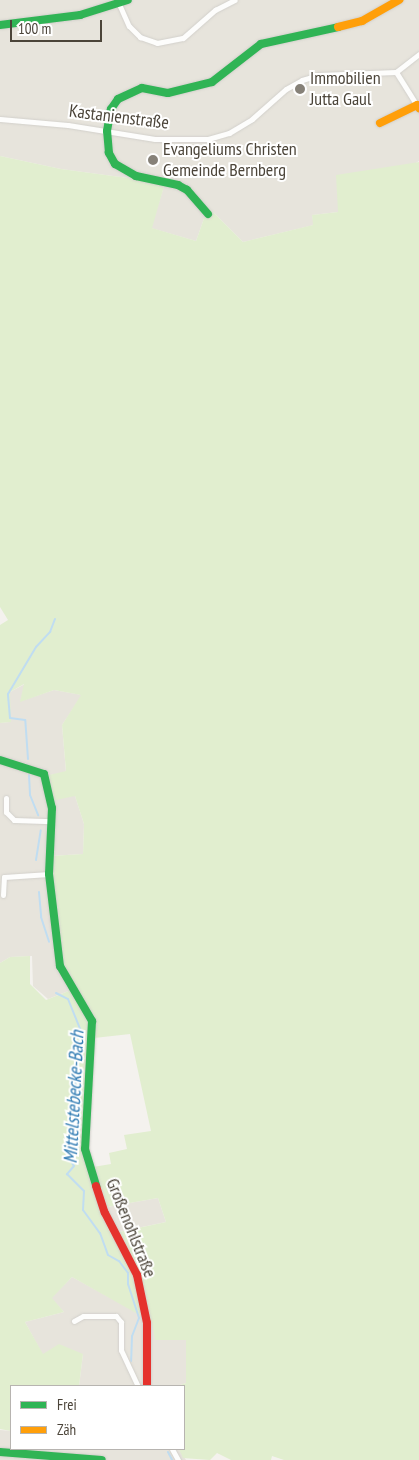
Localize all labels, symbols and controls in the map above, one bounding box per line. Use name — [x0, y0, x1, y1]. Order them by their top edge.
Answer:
scale bar — [12, 10, 105, 42]
text: 100 m — [18, 19, 51, 38]
place label: Immobilien Jutta Gaul — [310, 68, 381, 110]
marker: Immobilien Jutta Gaul — [294, 83, 306, 95]
street label: Kastanienstraße — [68, 100, 170, 134]
place label: Evangeliums Christen Gemeinde Bernberg — [163, 139, 297, 182]
marker: Evangeliums Christen Gemeinde Bernberg — [147, 154, 159, 166]
water label: Mittelstebecke-Bach — [59, 1030, 89, 1164]
street label: Großenohlstraße — [101, 1175, 161, 1281]
legend — [10, 1385, 185, 1450]
text: Frei — [57, 1395, 77, 1414]
text: Zäh — [57, 1420, 76, 1439]

